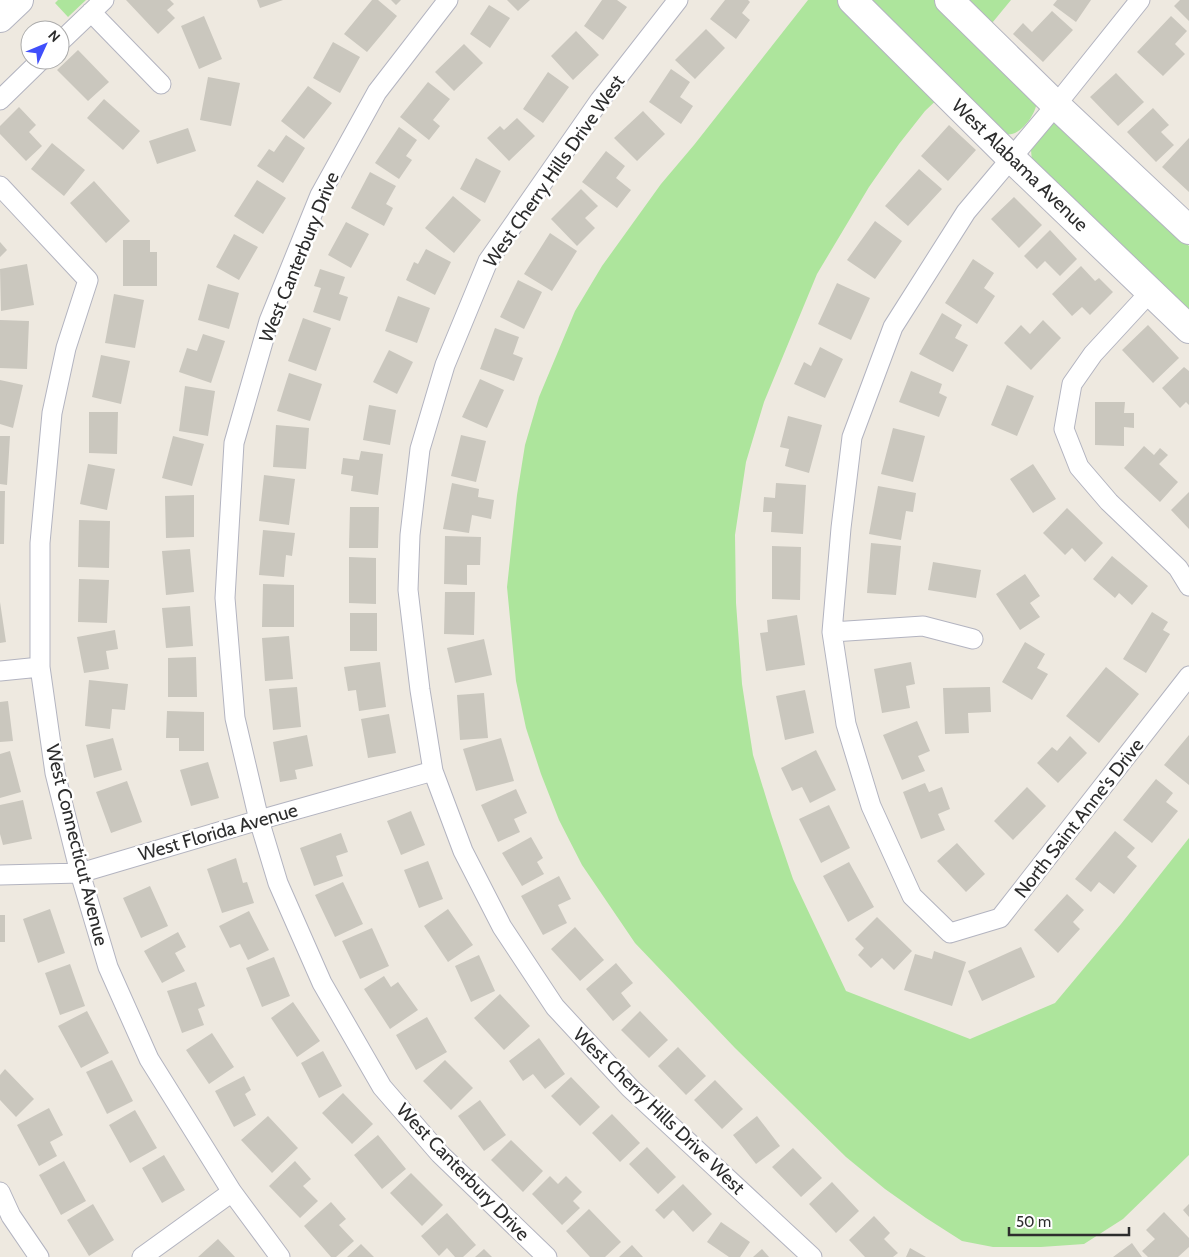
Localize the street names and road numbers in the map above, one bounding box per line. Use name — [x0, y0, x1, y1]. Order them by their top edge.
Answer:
street label: West Cherry Hills Drive West — [479, 70, 630, 272]
street label: West Alabama Avenue — [947, 94, 1093, 236]
street label: West Canterbury Drive — [254, 168, 344, 346]
street label: North Saint Anne's Drive — [1010, 733, 1149, 902]
street label: West Connecticut Avenue — [41, 742, 113, 948]
street label: West Florida Avenue — [136, 798, 300, 866]
street label: West Cherry Hills Drive West — [568, 1023, 750, 1199]
street label: West Canterbury Drive — [392, 1099, 535, 1246]

